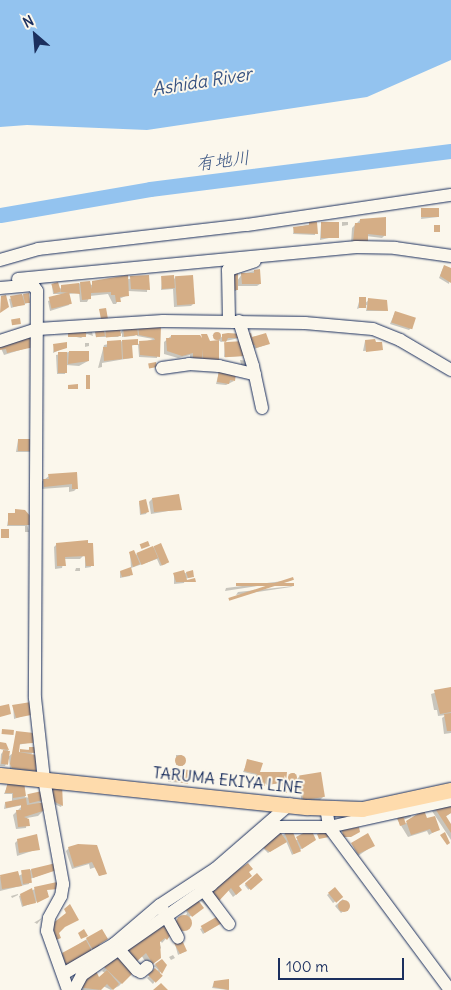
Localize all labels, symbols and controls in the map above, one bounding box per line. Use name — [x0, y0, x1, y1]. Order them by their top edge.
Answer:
north arrow — [10, 10, 60, 60]
text: N — [20, 11, 37, 32]
water label: Ashida River — [151, 63, 253, 101]
water label: 有地川 — [195, 147, 251, 175]
street label: TARUMA EKIYA LINE — [152, 763, 304, 797]
scale bar — [281, 948, 407, 980]
text: 100 m — [286, 957, 328, 976]

